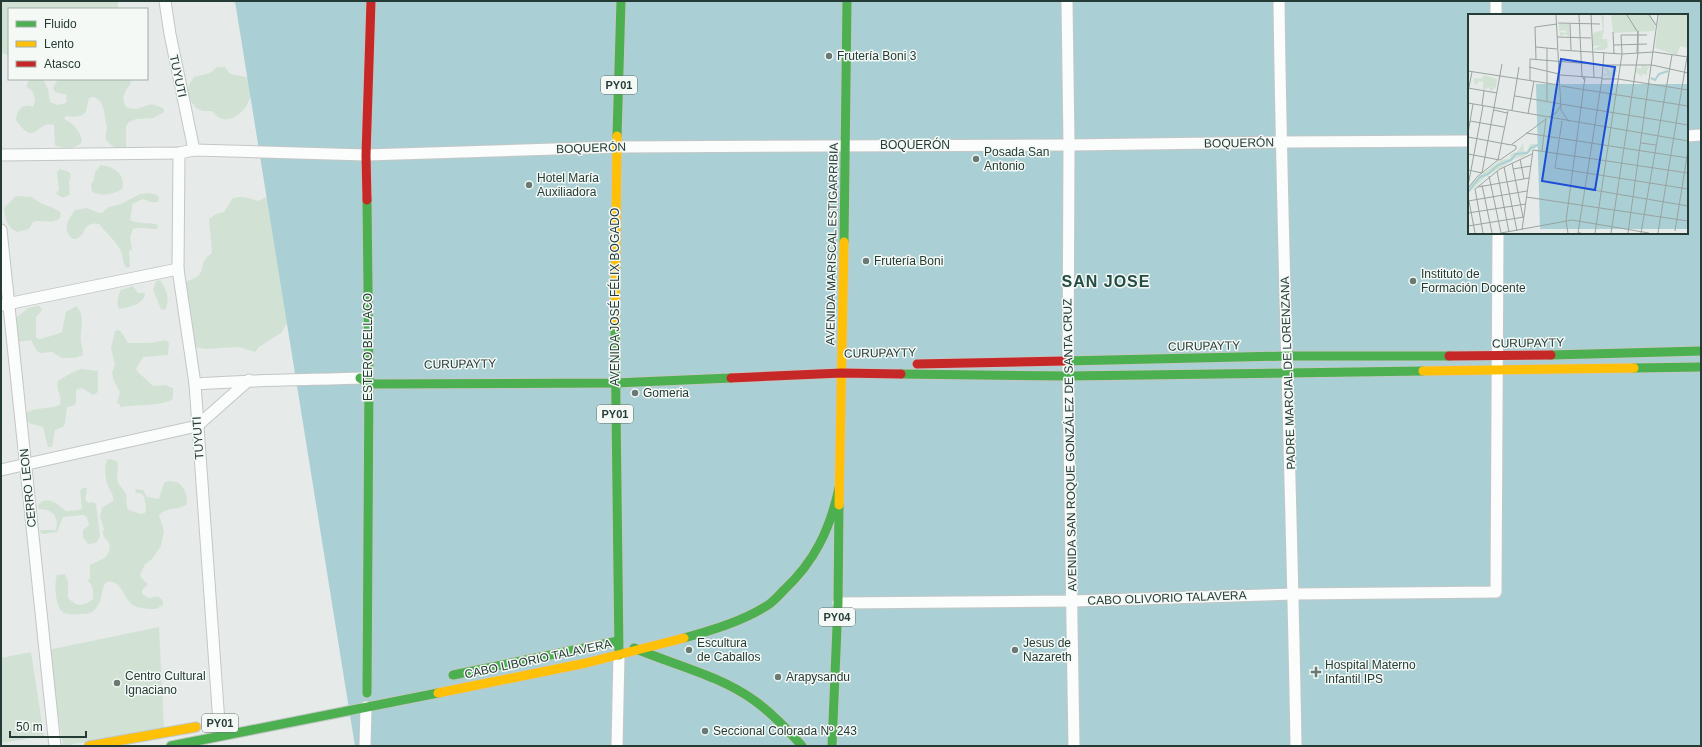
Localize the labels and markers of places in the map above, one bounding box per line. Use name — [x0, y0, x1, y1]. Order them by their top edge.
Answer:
place label: Frutería Boni 3 — [837, 49, 917, 63]
marker: Frutería Boni 3 — [824, 51, 834, 61]
place label: Posada San Antonio — [984, 145, 1049, 173]
marker: Posada San Antonio — [971, 154, 981, 164]
place label: Hotel María Auxiliadora — [537, 171, 599, 199]
marker: Hotel María Auxiliadora — [524, 180, 534, 190]
place label: Frutería Boni — [874, 254, 943, 268]
marker: Frutería Boni — [861, 256, 871, 266]
place label: Instituto de Formación Docente — [1421, 267, 1526, 295]
marker: Instituto de Formación Docente — [1408, 276, 1418, 286]
place label: Gomeria — [643, 386, 689, 400]
marker: Gomeria — [630, 388, 640, 398]
place label: Escultura de Caballos — [697, 636, 760, 664]
place label: Jesus de Nazareth — [1023, 636, 1072, 664]
marker: Escultura de Caballos — [684, 645, 694, 655]
marker: Jesus de Nazareth — [1010, 645, 1020, 655]
place label: Hospital Materno Infantil IPS — [1325, 658, 1416, 686]
marker: Hospital Materno Infantil IPS — [1310, 666, 1322, 678]
place label: Centro Cultural Ignaciano — [125, 669, 206, 697]
place label: Arapysandu — [786, 670, 850, 684]
marker: Arapysandu — [773, 672, 783, 682]
marker: Centro Cultural Ignaciano — [112, 678, 122, 688]
place label: Seccional Colorada Nº 243 — [713, 724, 857, 738]
marker: Seccional Colorada Nº 243 — [700, 726, 710, 736]

